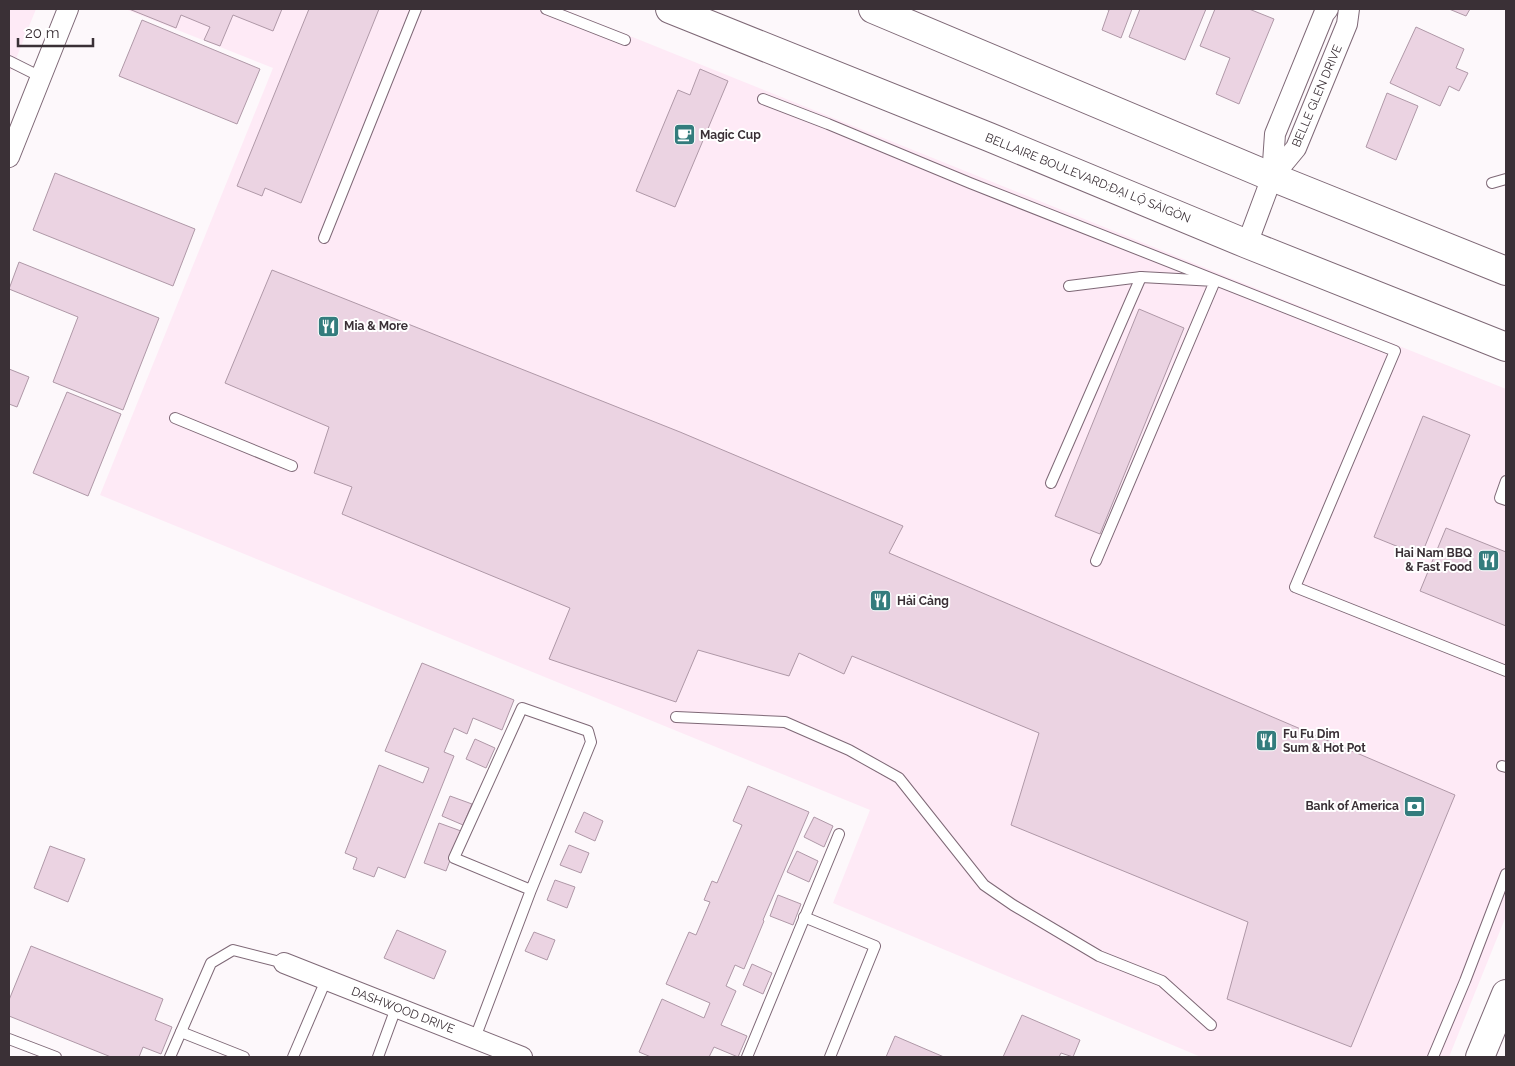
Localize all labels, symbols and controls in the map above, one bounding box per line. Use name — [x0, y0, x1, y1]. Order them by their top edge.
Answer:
scale bar — [18, 15, 92, 47]
text: 20 m — [25, 24, 60, 42]
street label: BELLE GLEN DRIVE — [1289, 43, 1345, 149]
cafe icon: Magic Cup — [672, 123, 696, 147]
place label: Magic Cup — [700, 128, 761, 142]
street label: BELLAIRE BOULEVARD;ĐẠI LỘ SÀIGÒN — [983, 130, 1193, 226]
restaurant icon: Mia & More — [316, 314, 340, 338]
place label: Mia & More — [344, 319, 408, 333]
place label: Hai Nam BBQ & Fast Food — [1395, 546, 1472, 574]
restaurant icon: Hai Nam BBQ & Fast Food — [1476, 548, 1500, 572]
restaurant icon: Hải Cảng — [869, 589, 893, 613]
place label: Hải Cảng — [897, 594, 949, 608]
place label: Fu Fu Dim Sum & Hot Pot — [1283, 727, 1366, 755]
restaurant icon: Fu Fu Dim Sum & Hot Pot — [1255, 729, 1279, 753]
bank icon: Bank of America — [1403, 794, 1427, 818]
place label: Bank of America — [1305, 799, 1399, 813]
street label: DASHWOOD DRIVE — [350, 984, 456, 1036]

